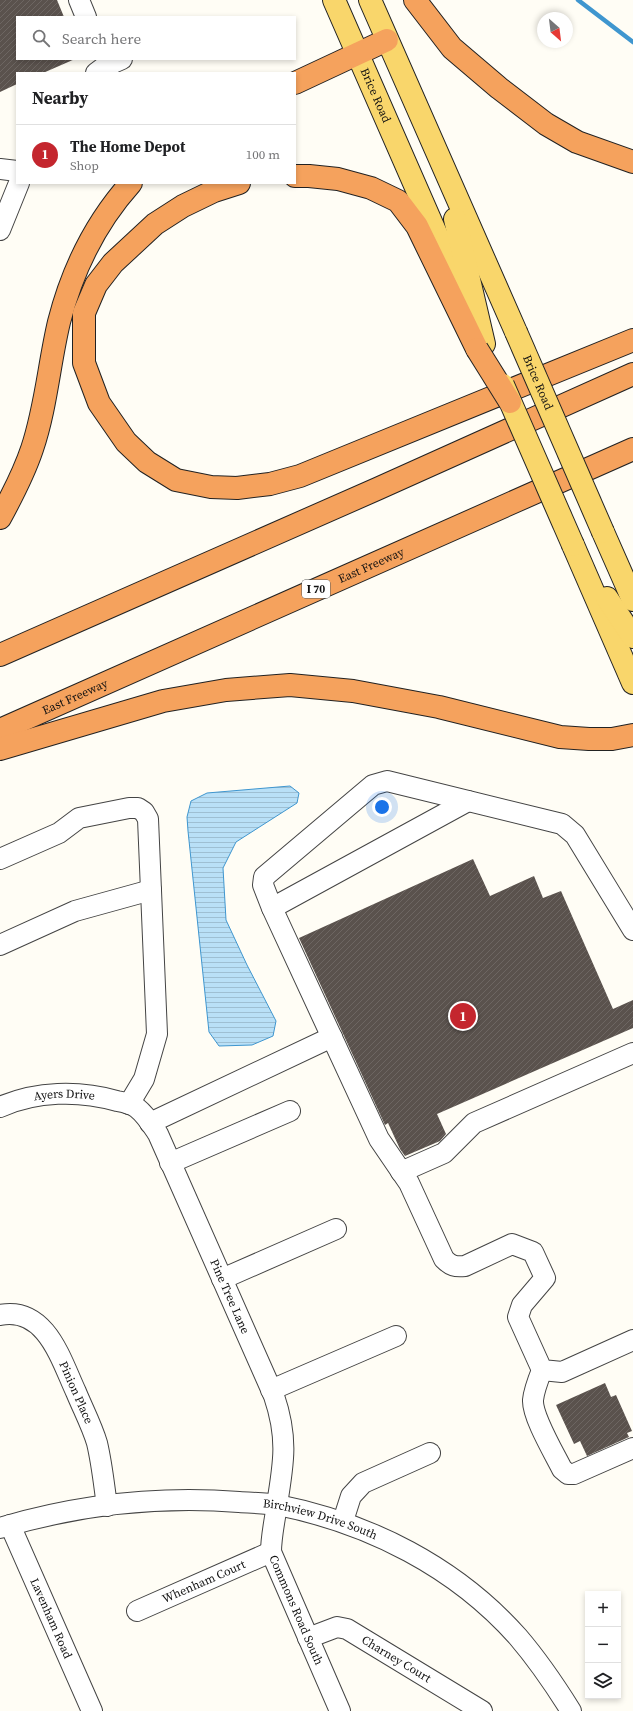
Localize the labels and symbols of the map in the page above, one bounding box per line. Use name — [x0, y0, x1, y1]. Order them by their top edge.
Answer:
north arrow — [537, 12, 573, 48]
street label: Brice Road — [357, 65, 395, 125]
street label: Brice Road — [519, 353, 557, 412]
street label: East Freeway — [336, 543, 407, 587]
road number: I 70 — [302, 580, 330, 598]
street label: East Freeway — [40, 675, 111, 718]
your location — [372, 797, 392, 817]
pin: 1 — [450, 1001, 476, 1031]
street label: Ayers Drive — [32, 1086, 96, 1104]
street label: Pine Tree Lane — [206, 1256, 253, 1336]
street label: Pinion Place — [55, 1359, 97, 1426]
street label: Birchview Drive South — [262, 1495, 380, 1543]
street label: Commons Road South — [265, 1552, 327, 1667]
street label: Whenham Court — [160, 1556, 248, 1607]
street label: Lavenham Road — [26, 1576, 76, 1661]
street label: Charney Court — [359, 1632, 434, 1686]

